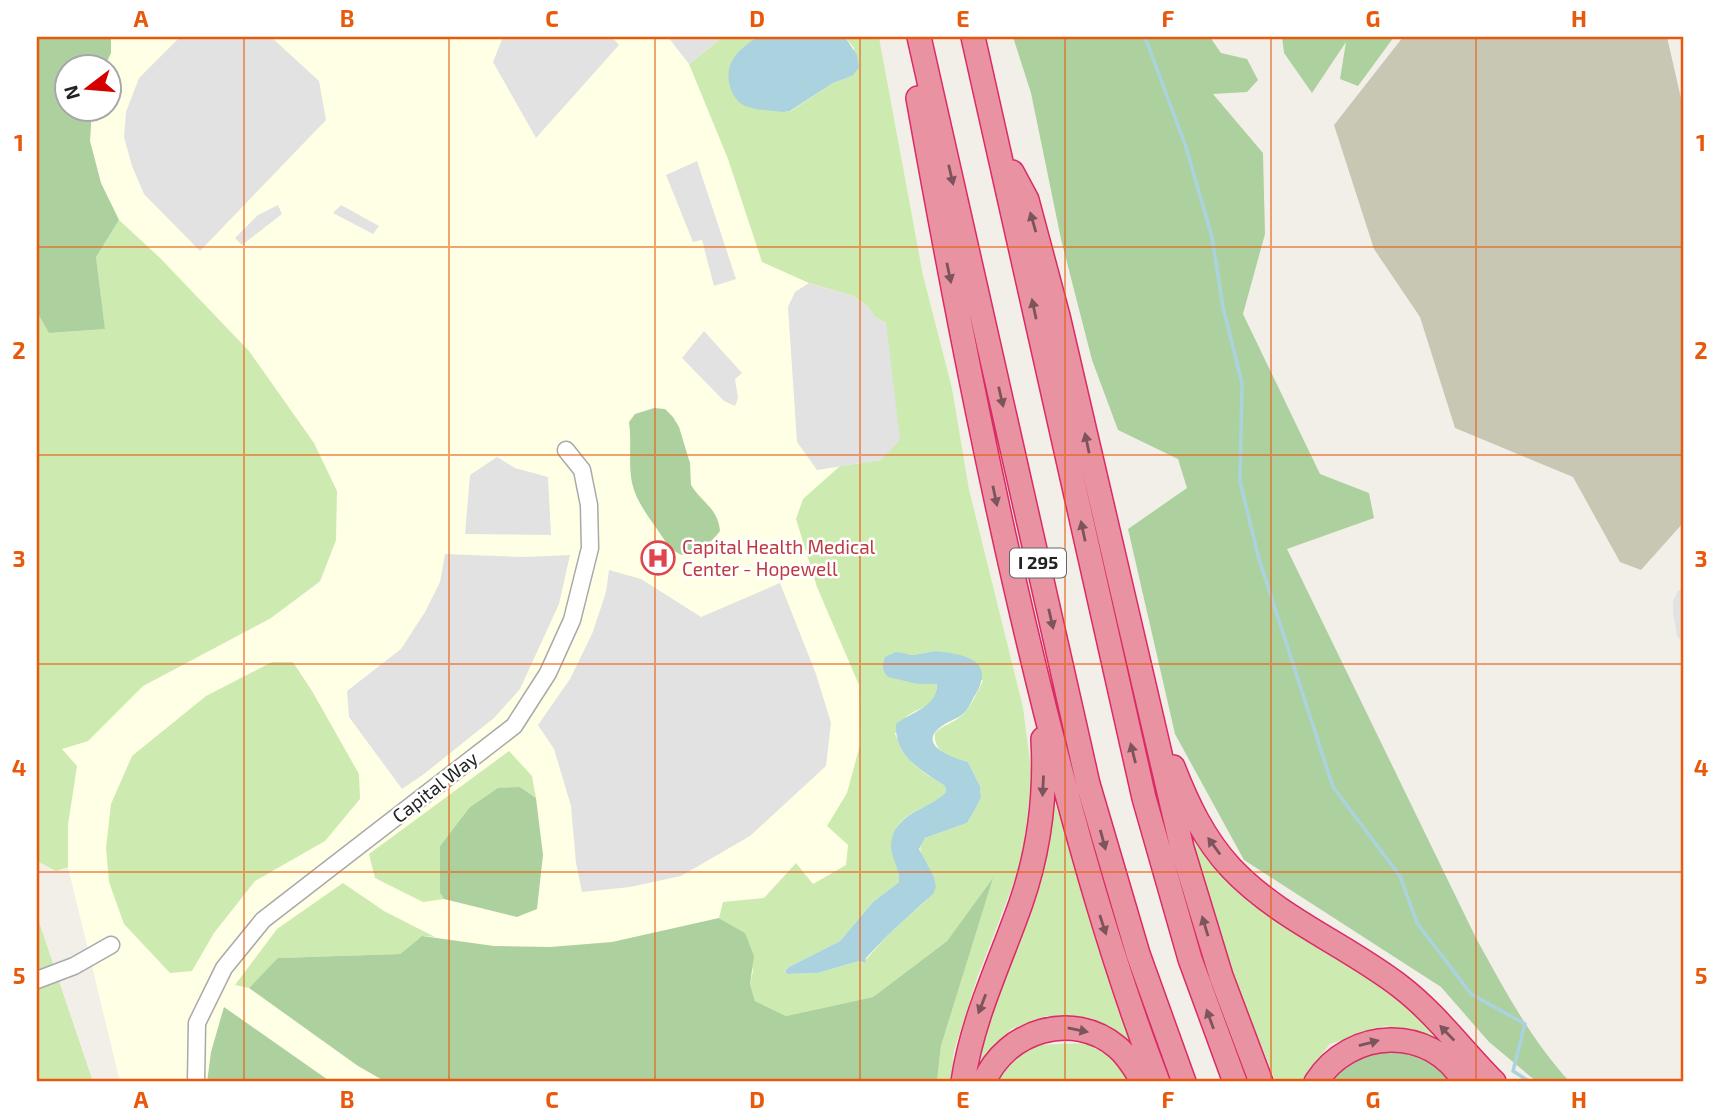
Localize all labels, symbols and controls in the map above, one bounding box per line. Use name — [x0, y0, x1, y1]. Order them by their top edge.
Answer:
text: A — [133, 4, 149, 32]
text: B — [340, 4, 354, 32]
text: C — [545, 4, 559, 32]
text: D — [749, 4, 765, 32]
text: E — [956, 4, 970, 32]
text: F — [1162, 4, 1175, 32]
text: G — [1366, 4, 1380, 32]
text: H — [1571, 4, 1587, 32]
north arrow — [52, 52, 122, 122]
text: N — [58, 83, 84, 103]
text: 1 — [14, 128, 24, 156]
text: 1 — [1696, 128, 1706, 156]
one-way arrow — [945, 164, 956, 186]
one-way arrow — [1027, 211, 1038, 233]
one-way arrow — [944, 262, 955, 284]
one-way arrow — [1029, 298, 1040, 320]
text: 2 — [12, 336, 26, 364]
text: 2 — [1694, 336, 1708, 364]
one-way arrow — [995, 386, 1006, 408]
one-way arrow — [1082, 432, 1093, 454]
one-way arrow — [990, 485, 1001, 507]
one-way arrow — [1078, 520, 1089, 542]
place label: Capital Health Medical Center - Hopewell — [682, 535, 876, 580]
hospital icon: Capital Health Medical Center - Hopewell — [639, 539, 677, 577]
text: 3 — [12, 544, 26, 572]
text: 3 — [1694, 544, 1708, 572]
road number: I 295 — [1010, 548, 1066, 578]
one-way arrow — [1046, 608, 1057, 630]
one-way arrow — [1127, 742, 1138, 764]
street label: Capital Way — [387, 746, 482, 827]
text: 4 — [12, 753, 26, 781]
text: 4 — [1694, 753, 1708, 781]
one-way arrow — [1037, 775, 1048, 797]
one-way arrow — [1099, 830, 1109, 851]
one-way arrow — [1207, 837, 1221, 855]
one-way arrow — [1098, 914, 1109, 935]
one-way arrow — [1200, 915, 1210, 936]
text: 5 — [13, 961, 25, 989]
text: 5 — [1695, 961, 1707, 989]
one-way arrow — [976, 993, 987, 1014]
one-way arrow — [1204, 1008, 1215, 1029]
one-way arrow — [1067, 1025, 1089, 1036]
one-way arrow — [1440, 1025, 1456, 1042]
one-way arrow — [1358, 1037, 1380, 1048]
text: A — [133, 1085, 149, 1113]
text: B — [340, 1085, 354, 1113]
text: C — [545, 1085, 559, 1113]
text: D — [749, 1085, 765, 1113]
text: E — [956, 1085, 970, 1113]
text: F — [1162, 1085, 1175, 1113]
text: G — [1366, 1085, 1380, 1113]
text: H — [1571, 1085, 1587, 1113]

